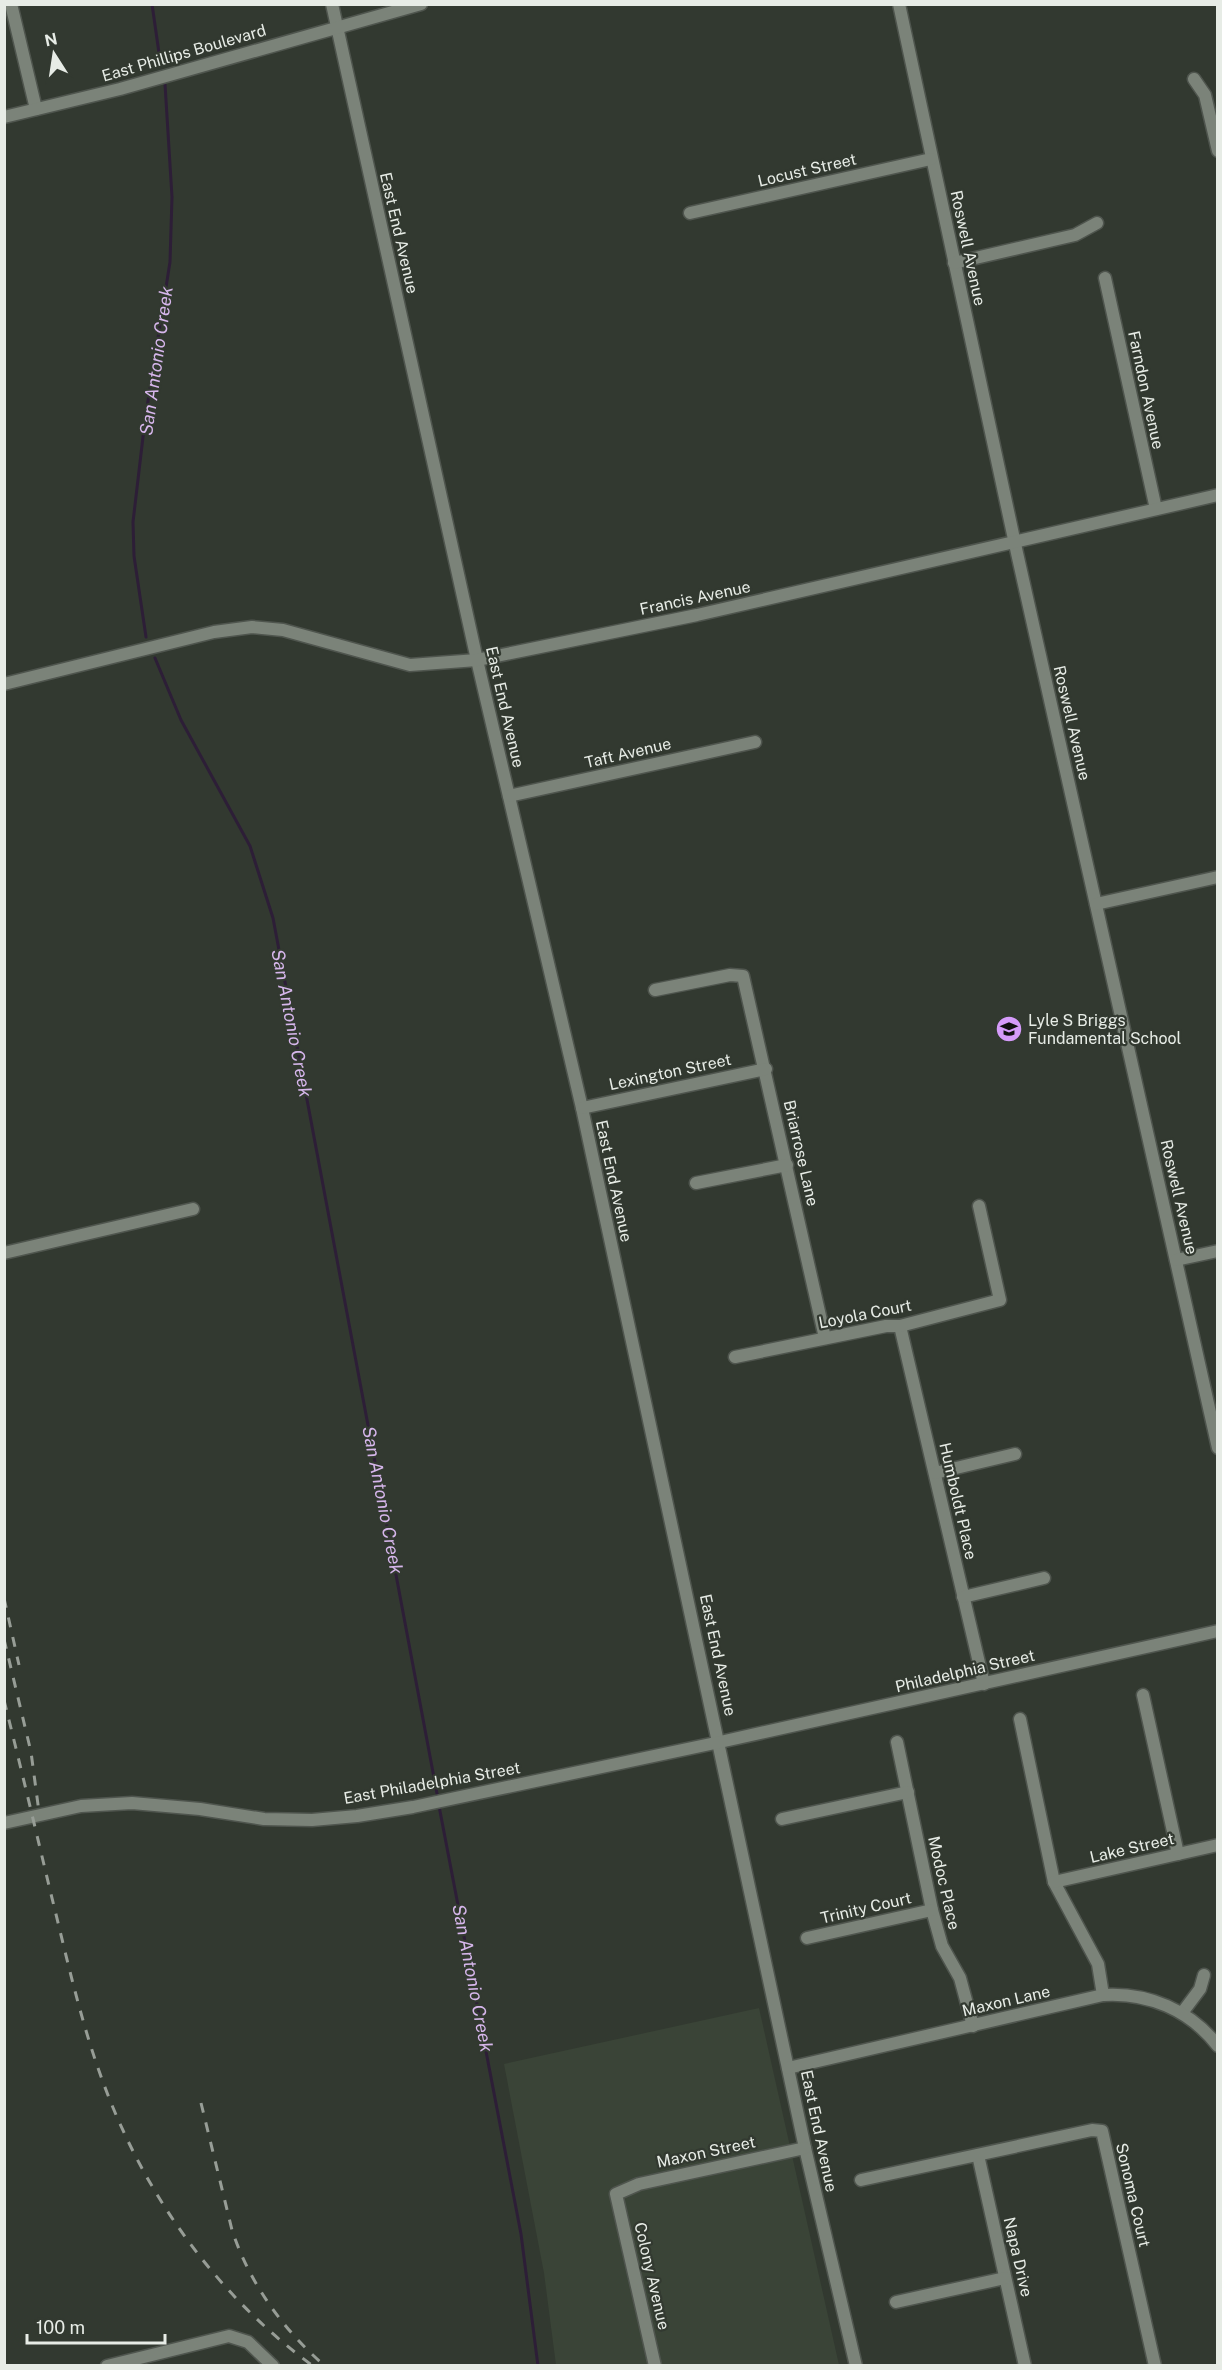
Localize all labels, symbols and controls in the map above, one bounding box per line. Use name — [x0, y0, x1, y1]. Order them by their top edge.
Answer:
street label: East Phillips Boulevard — [100, 20, 268, 86]
north arrow — [24, 24, 84, 84]
text: N — [43, 29, 59, 50]
street label: Locust Street — [756, 149, 858, 191]
street label: East End Avenue — [376, 170, 422, 296]
street label: Roswell Avenue — [947, 189, 989, 307]
water label: San Antonio Creek — [135, 285, 177, 437]
street label: Farndon Avenue — [1124, 329, 1168, 451]
street label: Francis Avenue — [638, 577, 752, 619]
street label: East End Avenue — [482, 644, 528, 770]
street label: Roswell Avenue — [1050, 664, 1094, 782]
street label: Taft Avenue — [583, 734, 673, 772]
water label: San Antonio Creek — [267, 947, 317, 1099]
place label: Lyle S Briggs Fundamental School — [1028, 1011, 1182, 1048]
school or university icon: Lyle S Briggs Fundamental School — [994, 1014, 1024, 1044]
street label: Lexington Street — [607, 1050, 733, 1094]
street label: Briarrose Lane — [780, 1098, 822, 1208]
street label: East End Avenue — [592, 1118, 636, 1244]
street label: Roswell Avenue — [1157, 1138, 1201, 1256]
street label: Loyola Court — [817, 1296, 913, 1332]
water label: San Antonio Creek — [358, 1424, 408, 1576]
street label: Humboldt Place — [935, 1441, 981, 1561]
street label: East End Avenue — [696, 1592, 740, 1718]
street label: Philadelphia Street — [893, 1646, 1037, 1696]
street label: East Philadelphia Street — [342, 1758, 522, 1808]
street label: Lake Street — [1088, 1829, 1176, 1867]
street label: Modoc Place — [924, 1834, 964, 1932]
street label: Trinity Court — [819, 1888, 913, 1928]
water label: San Antonio Creek — [448, 1902, 498, 2054]
street label: Maxon Lane — [960, 1982, 1052, 2020]
street label: East End Avenue — [797, 2068, 841, 2194]
street label: Maxon Street — [655, 2132, 757, 2172]
street label: Sonoma Court — [1112, 2141, 1154, 2249]
street label: Napa Drive — [1000, 2215, 1036, 2299]
street label: Colony Avenue — [630, 2220, 674, 2332]
scale bar — [27, 2307, 165, 2345]
text: 100 m — [36, 2317, 85, 2338]

